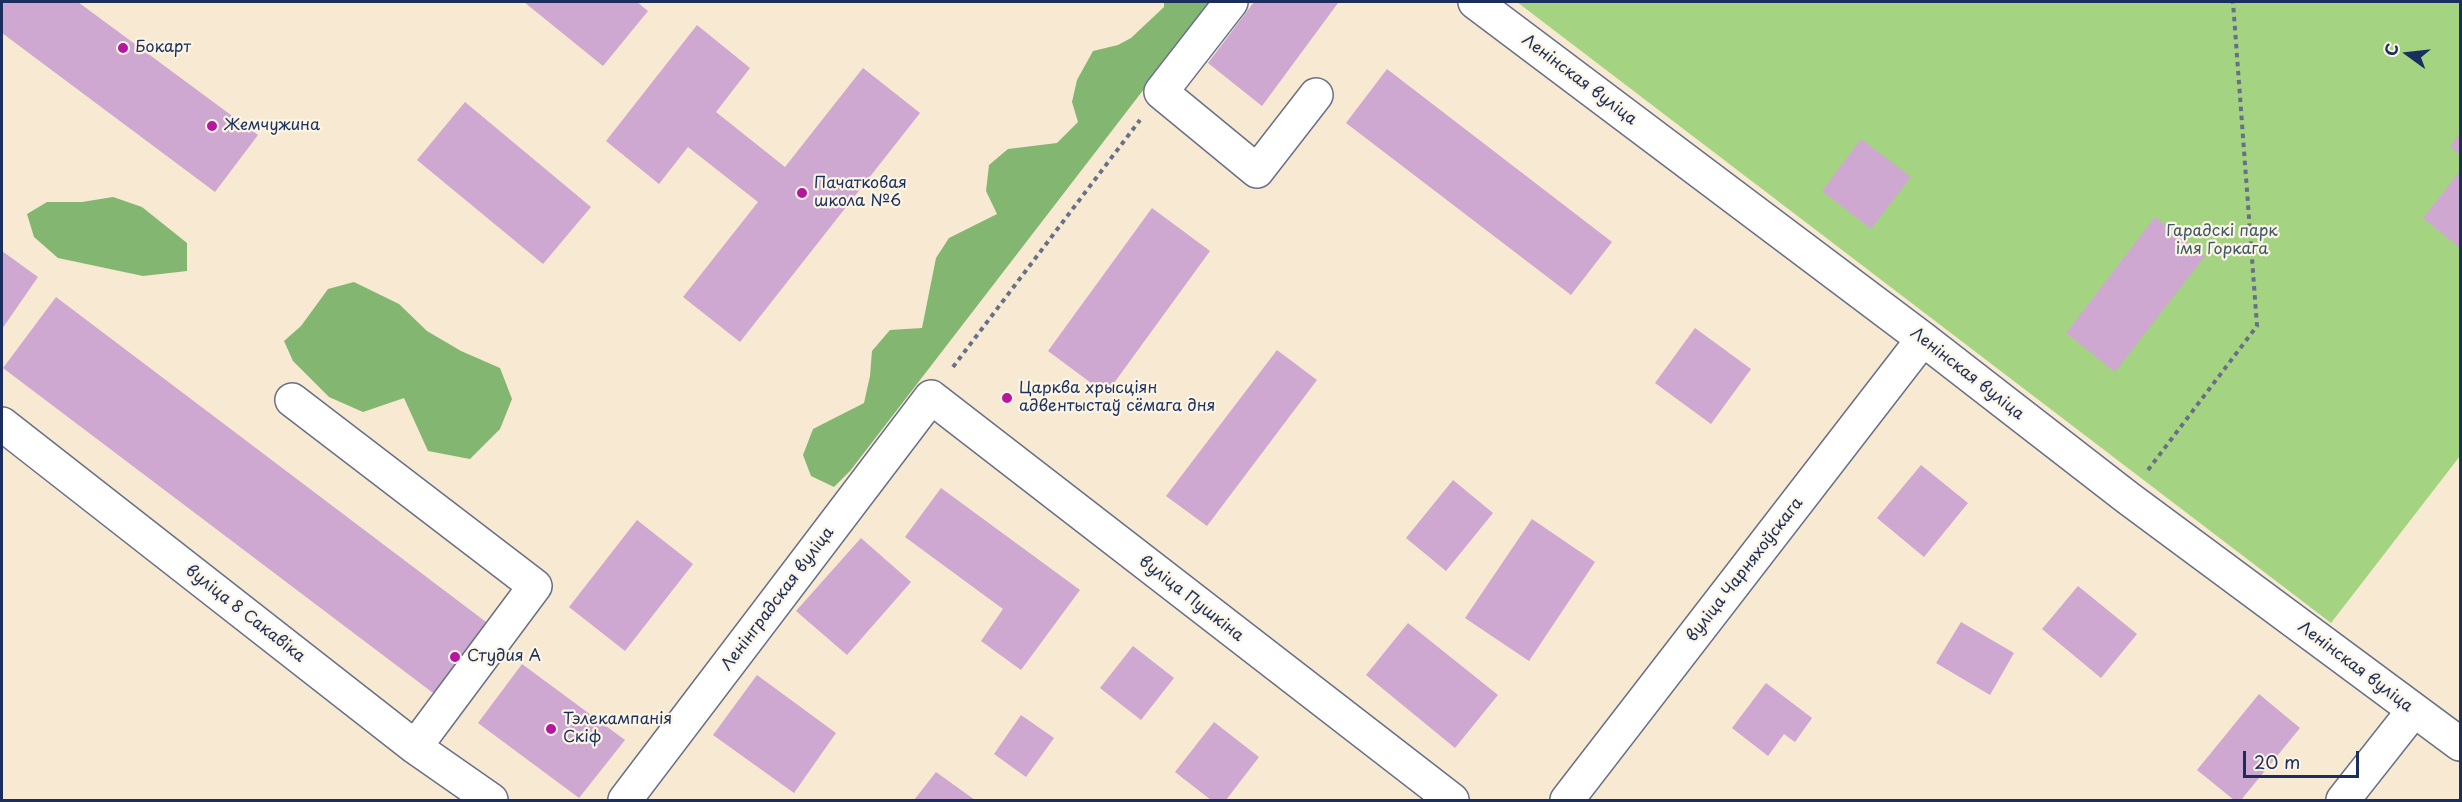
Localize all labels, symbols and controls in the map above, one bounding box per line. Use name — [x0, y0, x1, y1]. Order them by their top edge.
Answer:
north arrow — [2378, 24, 2438, 84]
street label: Ленінская вуліца — [1518, 31, 1640, 129]
place label: Бокарт — [135, 38, 191, 58]
text: С — [2377, 40, 2404, 58]
marker: Бокарт — [116, 41, 130, 55]
place label: Жемчужина — [224, 116, 320, 136]
marker: Жемчужина — [205, 119, 219, 133]
place label: Пачатковая школа №6 — [814, 174, 907, 212]
marker: Пачатковая школа №6 — [795, 186, 809, 200]
park label: Гарадскі парк імя Горкага — [2166, 222, 2278, 260]
street label: Ленінская вуліца — [1906, 324, 2028, 424]
place label: Царква хрысціян адвентыстаў сёмага дня — [1019, 379, 1215, 417]
marker: Царква хрысціян адвентыстаў сёмага дня — [1000, 391, 1014, 405]
street label: вуліца Чарняхоўскага — [1683, 494, 1807, 646]
street label: Ленінградская вуліца — [718, 523, 838, 675]
street label: вуліца Пушкіна — [1135, 552, 1247, 646]
street label: вуліца 8 Сакавіка — [181, 561, 309, 667]
street label: Ленінская вуліца — [2294, 618, 2416, 716]
place label: Студия А — [467, 647, 541, 667]
marker: Студия А — [448, 650, 462, 664]
place label: Тэлекампанія Скіф — [563, 710, 672, 748]
marker: Тэлекампанія Скіф — [544, 722, 558, 736]
scale bar — [2246, 739, 2362, 777]
text: 20 m — [2254, 748, 2300, 775]

